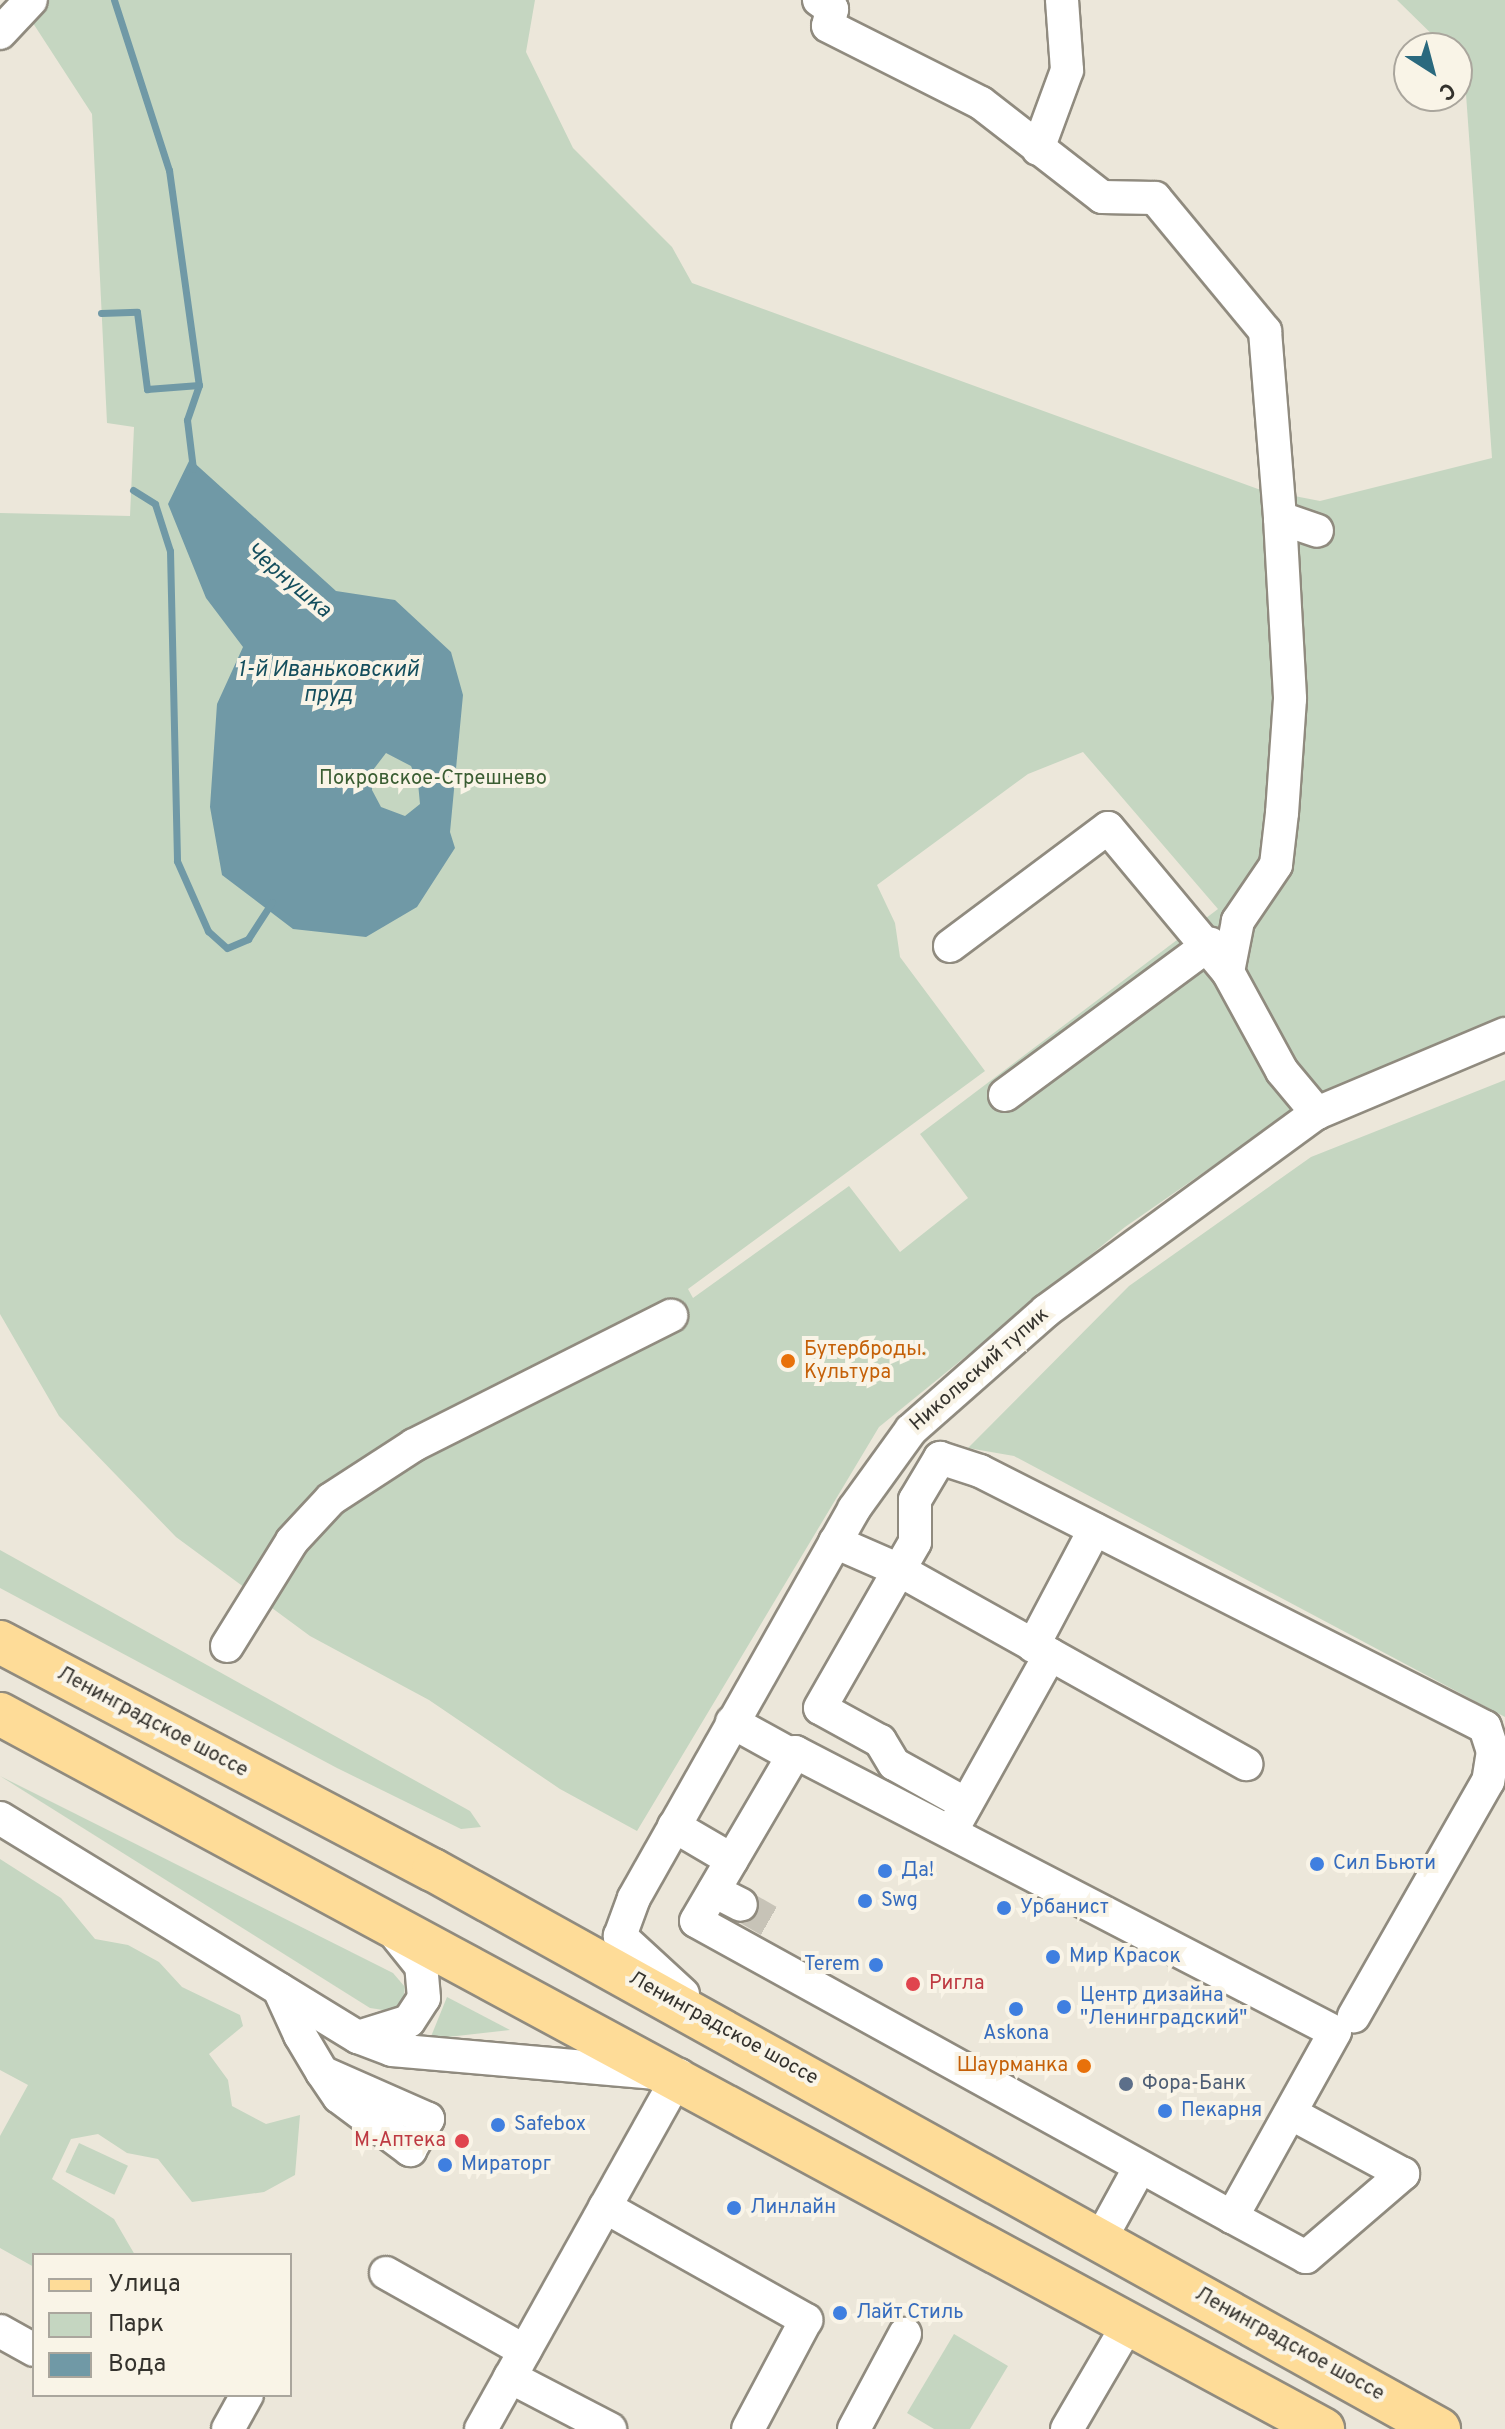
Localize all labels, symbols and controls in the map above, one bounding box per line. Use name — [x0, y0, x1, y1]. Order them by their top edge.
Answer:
north arrow — [1393, 32, 1473, 112]
text: С — [1433, 75, 1460, 105]
water label: Чернушка — [240, 538, 336, 624]
water label: 1-й Иваньковский пруд — [237, 657, 419, 708]
park label: Покровское-Стрешнево — [319, 767, 547, 791]
street label: Никольский тупик — [906, 1303, 1054, 1437]
place label: Бутерброды. Культура — [804, 1338, 926, 1385]
marker: Бутерброды. Культура — [779, 1352, 797, 1370]
street label: Ленинградское шоссе — [52, 1662, 252, 1784]
place label: Сил Бьюти — [1333, 1852, 1436, 1876]
marker: Сил Бьюти — [1308, 1855, 1326, 1873]
place label: Да! — [901, 1859, 934, 1883]
marker: Да! — [876, 1862, 894, 1880]
place label: Swg — [881, 1889, 918, 1913]
marker: Swg — [856, 1892, 874, 1910]
place label: Урбанист — [1020, 1896, 1109, 1920]
marker: Урбанист — [995, 1899, 1013, 1917]
place label: Мир Красок — [1069, 1945, 1181, 1969]
marker: Мир Красок — [1044, 1948, 1062, 1966]
place label: Terem — [804, 1953, 860, 1977]
marker: Terem — [867, 1956, 885, 1974]
street label: Ленинградское шоссе — [624, 1967, 822, 2091]
place label: Ригла — [929, 1972, 984, 1996]
marker: Ригла — [904, 1975, 922, 1993]
place label: Центр дизайна "Ленинградский" — [1080, 1984, 1247, 2031]
marker: Центр дизайна "Ленинградский" — [1055, 1998, 1073, 2016]
marker: Askona — [1007, 2000, 1025, 2018]
place label: Askona — [983, 2022, 1049, 2046]
place label: Шаурманка — [957, 2054, 1068, 2078]
marker: Шаурманка — [1075, 2057, 1093, 2075]
place label: Фора-Банк — [1142, 2072, 1246, 2096]
marker: Фора-Банк — [1117, 2075, 1135, 2093]
place label: Пекарня — [1181, 2099, 1262, 2123]
marker: Пекарня — [1156, 2102, 1174, 2120]
place label: Safebox — [514, 2113, 586, 2137]
marker: Safebox — [489, 2116, 507, 2134]
place label: М-Аптека — [354, 2129, 446, 2153]
marker: М-Аптека — [453, 2132, 471, 2150]
place label: Мираторг — [461, 2153, 551, 2177]
marker: Мираторг — [436, 2156, 454, 2174]
place label: Линлайн — [750, 2196, 836, 2220]
marker: Линлайн — [725, 2199, 743, 2217]
legend — [32, 2253, 292, 2397]
text: Улица — [108, 2270, 181, 2300]
street label: Ленинградское шоссе — [1190, 2283, 1388, 2407]
place label: Лайт Стиль — [856, 2301, 964, 2325]
marker: Лайт Стиль — [831, 2304, 849, 2322]
text: Парк — [108, 2310, 164, 2340]
text: Вода — [108, 2350, 166, 2380]

